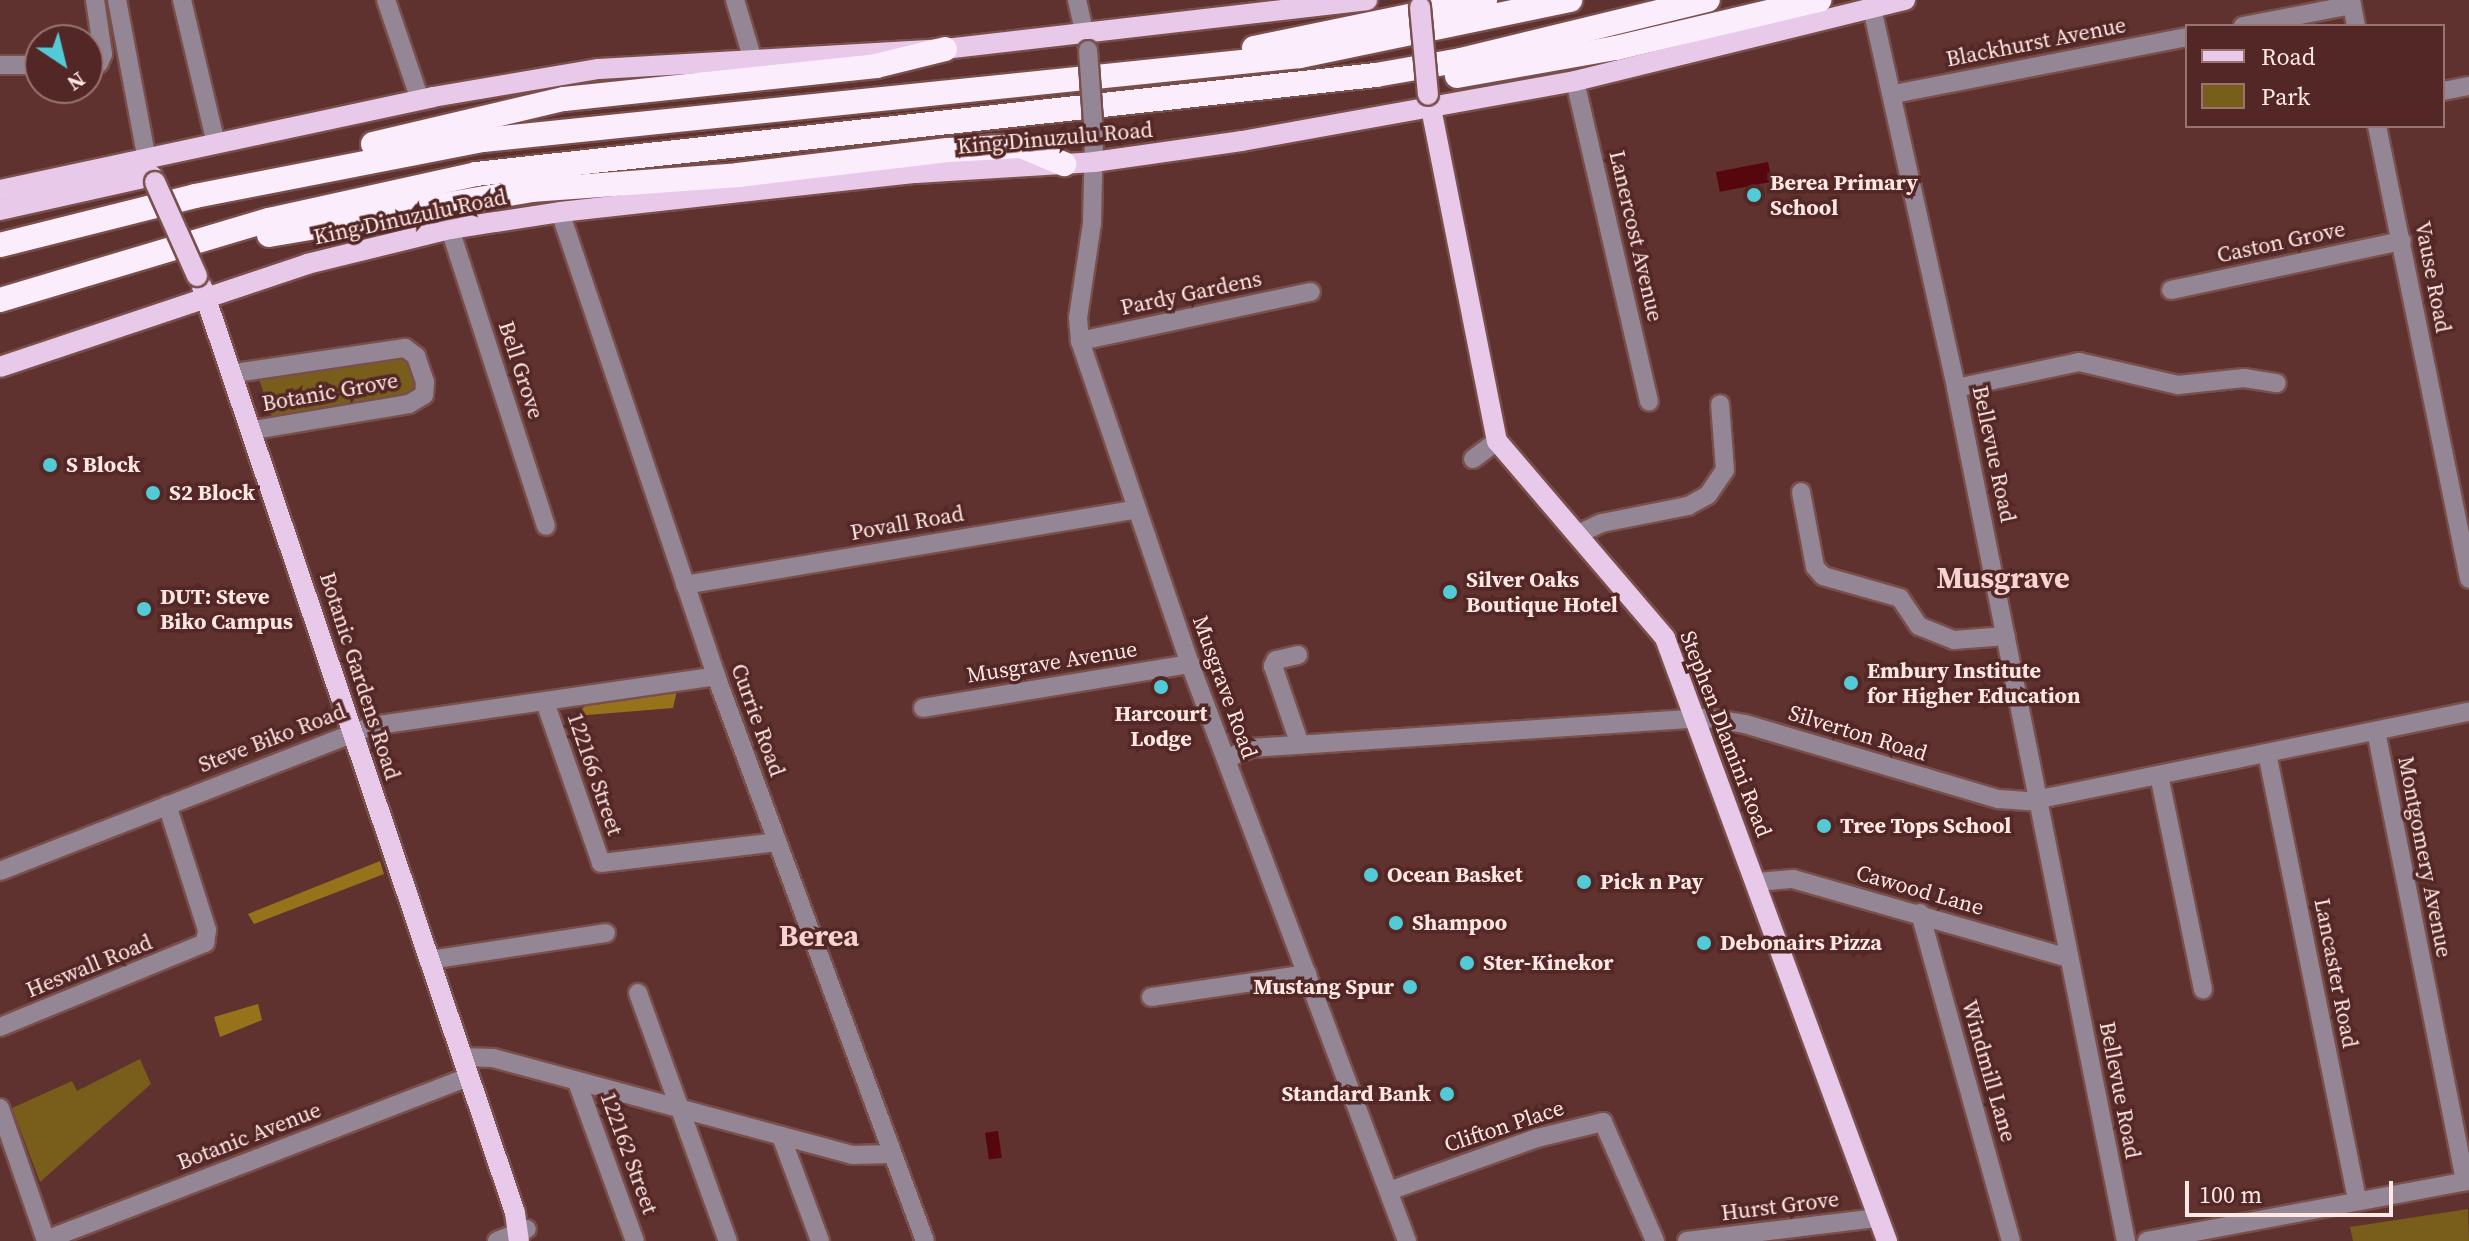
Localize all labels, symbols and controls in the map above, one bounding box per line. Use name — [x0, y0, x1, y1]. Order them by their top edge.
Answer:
street label: Blackhurst Avenue — [1944, 12, 2128, 72]
north arrow — [24, 24, 104, 104]
legend — [2185, 24, 2445, 128]
text: Road — [2261, 40, 2315, 73]
text: N — [61, 65, 92, 99]
text: Park — [2261, 80, 2310, 113]
street label: King Dinuzulu Road — [956, 116, 1154, 160]
street label: Lanercost Avenue — [1603, 148, 1669, 324]
place label: Berea Primary School — [1770, 169, 1918, 220]
street label: King Dinuzulu Road — [311, 184, 509, 250]
marker: Berea Primary School — [1745, 186, 1763, 204]
street label: Caston Grove — [2214, 216, 2348, 268]
street label: Vause Road — [2409, 219, 2457, 335]
street label: Pardy Gardens — [1118, 265, 1264, 321]
street label: Bell Grove — [493, 318, 549, 422]
street label: Botanic Grove — [260, 367, 400, 417]
street label: Bellevue Road — [1967, 383, 2021, 525]
place label: S Block — [66, 452, 140, 478]
marker: S Block — [41, 456, 59, 474]
place label: S2 Block — [169, 480, 255, 506]
marker: S2 Block — [144, 484, 162, 502]
street label: Povall Road — [848, 500, 966, 546]
district label: Musgrave — [1936, 560, 2070, 596]
place label: Silver Oaks Boutique Hotel — [1466, 566, 1618, 618]
street label: Botanic Gardens Road — [314, 569, 406, 783]
place label: DUT: Steve Biko Campus — [160, 583, 293, 634]
marker: Silver Oaks Boutique Hotel — [1441, 583, 1459, 601]
marker: DUT: Steve Biko Campus — [135, 600, 153, 618]
street label: Musgrave Road — [1187, 612, 1263, 762]
street label: Stephen Dlamini Road — [1674, 627, 1778, 841]
street label: Musgrave Avenue — [965, 635, 1139, 689]
place label: Embury Institute for Higher Education — [1867, 657, 2081, 708]
street label: Currie Road — [725, 660, 791, 780]
marker: Embury Institute for Higher Education — [1842, 674, 1860, 692]
marker: Harcourt Lodge — [1152, 678, 1170, 696]
street label: Steve Biko Road — [195, 698, 349, 778]
street label: Silverton Road — [1786, 699, 1930, 767]
place label: Harcourt Lodge — [1115, 700, 1207, 752]
street label: 122166 Street — [562, 709, 628, 839]
street label: Montgomery Avenue — [2393, 754, 2457, 960]
place label: Tree Tops School — [1840, 813, 2012, 839]
marker: Tree Tops School — [1815, 817, 1833, 835]
street label: Cawood Lane — [1853, 859, 1987, 921]
place label: Ocean Basket — [1387, 862, 1523, 888]
marker: Ocean Basket — [1362, 866, 1380, 884]
place label: Pick n Pay — [1600, 869, 1704, 895]
marker: Pick n Pay — [1575, 873, 1593, 891]
street label: Lancaster Road — [2309, 896, 2363, 1050]
place label: Shampoo — [1412, 910, 1507, 936]
marker: Shampoo — [1387, 914, 1405, 932]
district label: Berea — [779, 918, 859, 954]
street label: Heswall Road — [22, 929, 156, 1003]
place label: Debonairs Pizza — [1720, 930, 1882, 956]
marker: Debonairs Pizza — [1695, 934, 1713, 952]
place label: Ster-Kinekor — [1483, 950, 1613, 976]
marker: Ster-Kinekor — [1458, 954, 1476, 972]
place label: Mustang Spur — [1253, 974, 1394, 1000]
marker: Mustang Spur — [1401, 978, 1419, 996]
street label: Windmill Lane — [1956, 997, 2022, 1145]
street label: Bellevue Road — [2094, 1019, 2146, 1161]
place label: Standard Bank — [1281, 1081, 1431, 1107]
marker: Standard Bank — [1438, 1085, 1456, 1103]
street label: 122162 Street — [595, 1088, 663, 1218]
street label: Clifton Place — [1441, 1094, 1567, 1158]
street label: Botanic Avenue — [173, 1096, 325, 1176]
scale bar — [2189, 1165, 2397, 1215]
text: 100 m — [2199, 1178, 2262, 1211]
street label: Hurst Grove — [1719, 1186, 1841, 1226]

